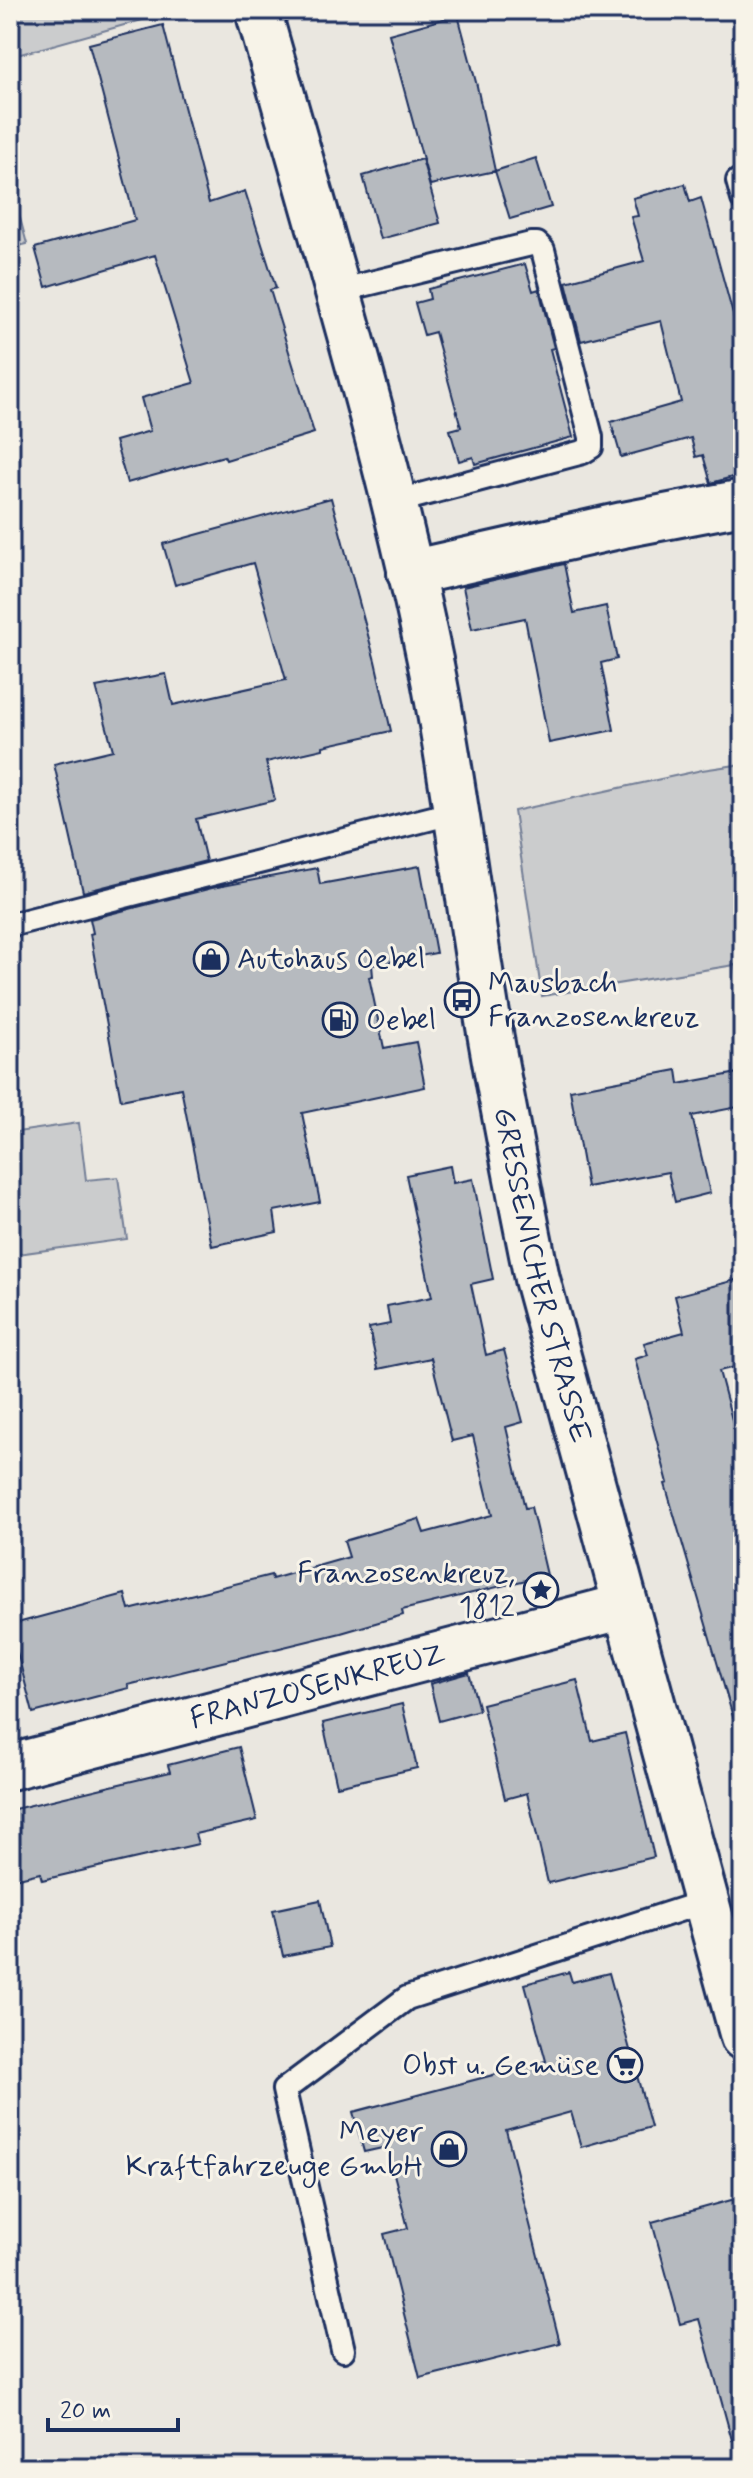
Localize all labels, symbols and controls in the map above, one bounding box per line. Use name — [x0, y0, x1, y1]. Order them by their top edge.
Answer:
shop icon: Autohaus Oebel — [192, 940, 230, 978]
place label: Autohaus Oebel — [237, 940, 426, 979]
place label: Mausbach Franzosenkreuz — [488, 964, 700, 1037]
bus stop icon: Mausbach Franzosenkreuz — [443, 981, 481, 1019]
fuel station icon: Oebel — [321, 1001, 359, 1039]
place label: Oebel — [366, 1001, 436, 1040]
street label: GRESSENICHER STRASSE — [484, 1104, 600, 1447]
place label: Franzosenkreuz, 1812 — [297, 1554, 515, 1627]
place icon: Franzosenkreuz, 1812 — [522, 1571, 560, 1609]
street label: FRANZOSENKREUZ — [186, 1634, 450, 1739]
place label: Obst u. Gemüse — [402, 2046, 599, 2085]
supermarket icon: Obst u. Gemüse — [606, 2046, 644, 2084]
place label: Meyer Kraftfahrzeuge GmbH — [126, 2113, 424, 2188]
shop icon: Meyer Kraftfahrzeuge GmbH — [430, 2130, 468, 2168]
scale bar — [48, 2382, 178, 2432]
text: 20 m — [60, 2396, 111, 2427]

